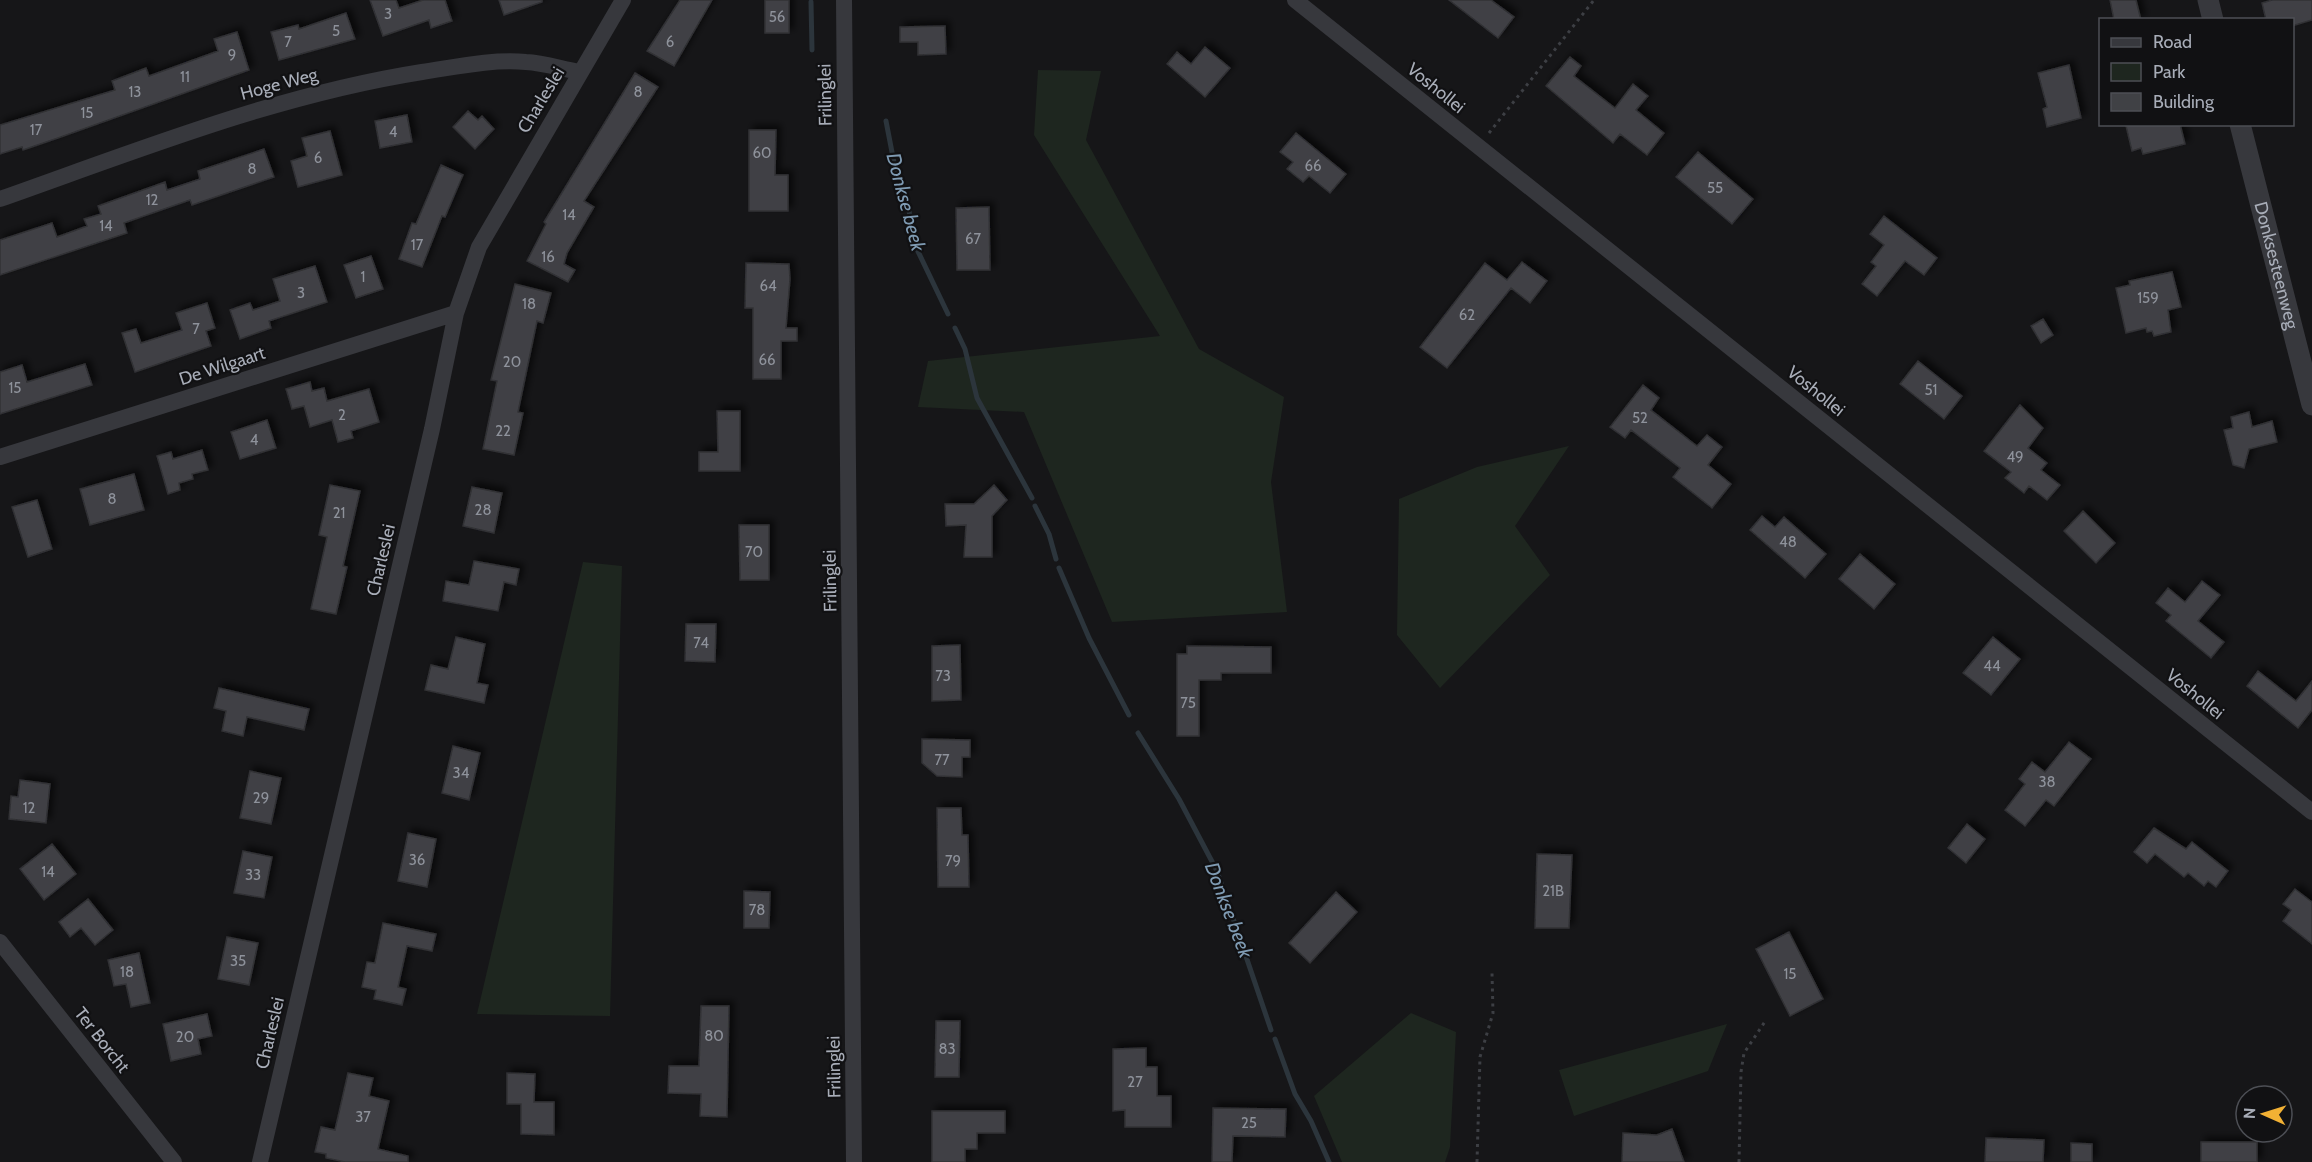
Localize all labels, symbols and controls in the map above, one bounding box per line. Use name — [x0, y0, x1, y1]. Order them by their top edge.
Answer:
house number: 3 — [384, 5, 392, 23]
house number: 56 — [769, 8, 785, 26]
legend — [2099, 18, 2294, 126]
house number: 5 — [332, 22, 340, 40]
text: Road — [2153, 31, 2192, 53]
house number: 7 — [284, 33, 292, 51]
house number: 6 — [666, 33, 674, 51]
house number: 9 — [228, 46, 236, 64]
street label: Voshollei — [1403, 58, 1469, 118]
text: Park — [2153, 61, 2186, 83]
street label: Hoge Weg — [238, 63, 321, 105]
street label: Charleslei — [513, 63, 569, 137]
street label: Frilinglei — [813, 64, 837, 126]
house number: 11 — [180, 68, 190, 86]
house number: 13 — [128, 83, 142, 101]
house number: 8 — [633, 83, 643, 101]
text: Building — [2153, 91, 2215, 113]
house number: 15 — [80, 104, 94, 122]
house number: 17 — [30, 121, 43, 139]
house number: 4 — [389, 123, 398, 141]
house number: 60 — [753, 144, 772, 162]
house number: 6 — [314, 149, 322, 167]
water label: Donkse beek — [881, 150, 931, 255]
house number: 66 — [1304, 157, 1322, 175]
house number: 8 — [247, 160, 257, 178]
house number: 55 — [1707, 179, 1723, 197]
house number: 12 — [146, 191, 159, 209]
street label: Donksesteenweg — [2249, 199, 2303, 332]
house number: 14 — [562, 206, 576, 224]
house number: 14 — [99, 217, 113, 235]
house number: 67 — [965, 230, 981, 248]
house number: 17 — [411, 236, 424, 254]
house number: 16 — [541, 248, 555, 266]
house number: 1 — [361, 268, 365, 286]
house number: 64 — [759, 277, 777, 295]
house number: 3 — [297, 284, 305, 302]
house number: 159 — [2137, 289, 2159, 307]
house number: 18 — [522, 295, 536, 313]
house number: 62 — [1459, 306, 1475, 324]
house number: 7 — [192, 320, 200, 338]
street label: De Wilgaart — [176, 342, 268, 390]
house number: 66 — [758, 351, 776, 369]
house number: 20 — [503, 353, 521, 371]
street label: Voshollei — [1783, 361, 1849, 421]
house number: 15 — [8, 379, 22, 397]
house number: 51 — [1924, 381, 1938, 399]
house number: 2 — [338, 406, 346, 424]
house number: 52 — [1632, 409, 1648, 427]
house number: 22 — [495, 422, 511, 440]
house number: 4 — [250, 431, 259, 449]
house number: 49 — [2006, 448, 2024, 466]
house number: 8 — [107, 490, 117, 508]
house number: 28 — [475, 501, 491, 519]
house number: 21 — [333, 504, 345, 522]
street label: Charleslei — [362, 522, 400, 598]
house number: 48 — [1779, 533, 1797, 551]
house number: 70 — [745, 543, 763, 561]
street label: Frilinglei — [818, 550, 842, 612]
house number: 74 — [693, 634, 709, 652]
house number: 44 — [1983, 657, 2001, 675]
street label: Voshollei — [2162, 664, 2228, 724]
house number: 73 — [935, 667, 951, 685]
house number: 75 — [1180, 694, 1196, 712]
house number: 77 — [934, 751, 950, 769]
house number: 34 — [453, 764, 470, 782]
house number: 38 — [2038, 773, 2056, 791]
house number: 29 — [253, 789, 269, 807]
house number: 12 — [23, 799, 36, 817]
house number: 36 — [409, 851, 425, 869]
house number: 79 — [945, 852, 961, 870]
water label: Donkse beek — [1200, 859, 1259, 963]
house number: 14 — [41, 863, 55, 881]
house number: 33 — [245, 866, 261, 884]
house number: 21B — [1542, 882, 1564, 900]
house number: 78 — [749, 901, 765, 919]
house number: 35 — [230, 952, 246, 970]
house number: 18 — [120, 963, 134, 981]
house number: 15 — [1783, 965, 1797, 983]
street label: Charleslei — [251, 995, 289, 1071]
street label: Ter Borcht — [70, 1003, 134, 1077]
house number: 80 — [704, 1027, 724, 1045]
house number: 20 — [176, 1028, 194, 1046]
street label: Frilinglei — [822, 1036, 846, 1098]
house number: 83 — [938, 1040, 956, 1058]
house number: 27 — [1127, 1073, 1143, 1091]
north arrow — [2234, 1084, 2294, 1144]
text: N — [2240, 1107, 2259, 1119]
house number: 37 — [355, 1108, 371, 1126]
house number: 25 — [1241, 1114, 1257, 1132]

